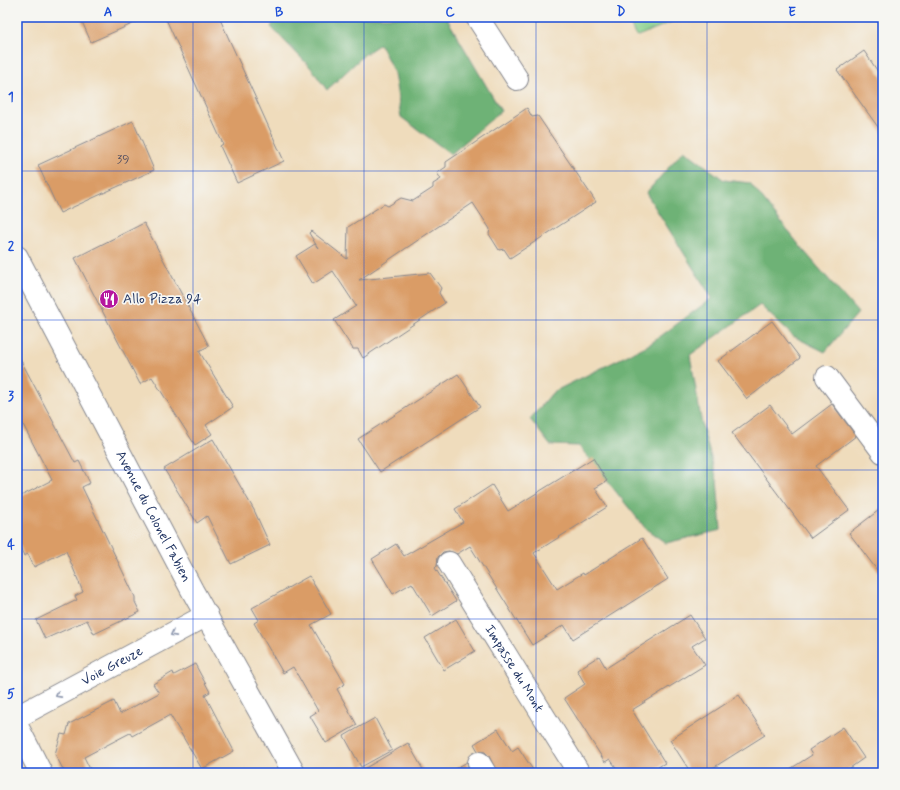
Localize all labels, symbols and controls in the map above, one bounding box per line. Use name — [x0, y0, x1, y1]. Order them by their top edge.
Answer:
text: A — [104, 4, 112, 21]
text: B — [275, 4, 284, 21]
text: C — [445, 4, 455, 21]
text: D — [617, 4, 626, 21]
text: E — [788, 4, 796, 21]
text: 1 — [8, 89, 14, 106]
house number: 39 — [117, 152, 129, 168]
text: 2 — [8, 238, 15, 255]
restaurant icon: Allo Pizza 94 — [98, 288, 120, 310]
place label: Allo Pizza 94 — [123, 290, 202, 308]
text: 3 — [8, 388, 14, 405]
street label: Avenue du Colonel Fabien — [111, 447, 195, 585]
text: 4 — [7, 537, 15, 554]
street label: Impasse du Mont — [480, 621, 548, 716]
one-way arrow — [170, 629, 177, 636]
street label: Voie Greuze — [78, 642, 147, 690]
text: 5 — [7, 686, 15, 703]
one-way arrow — [55, 691, 62, 698]

